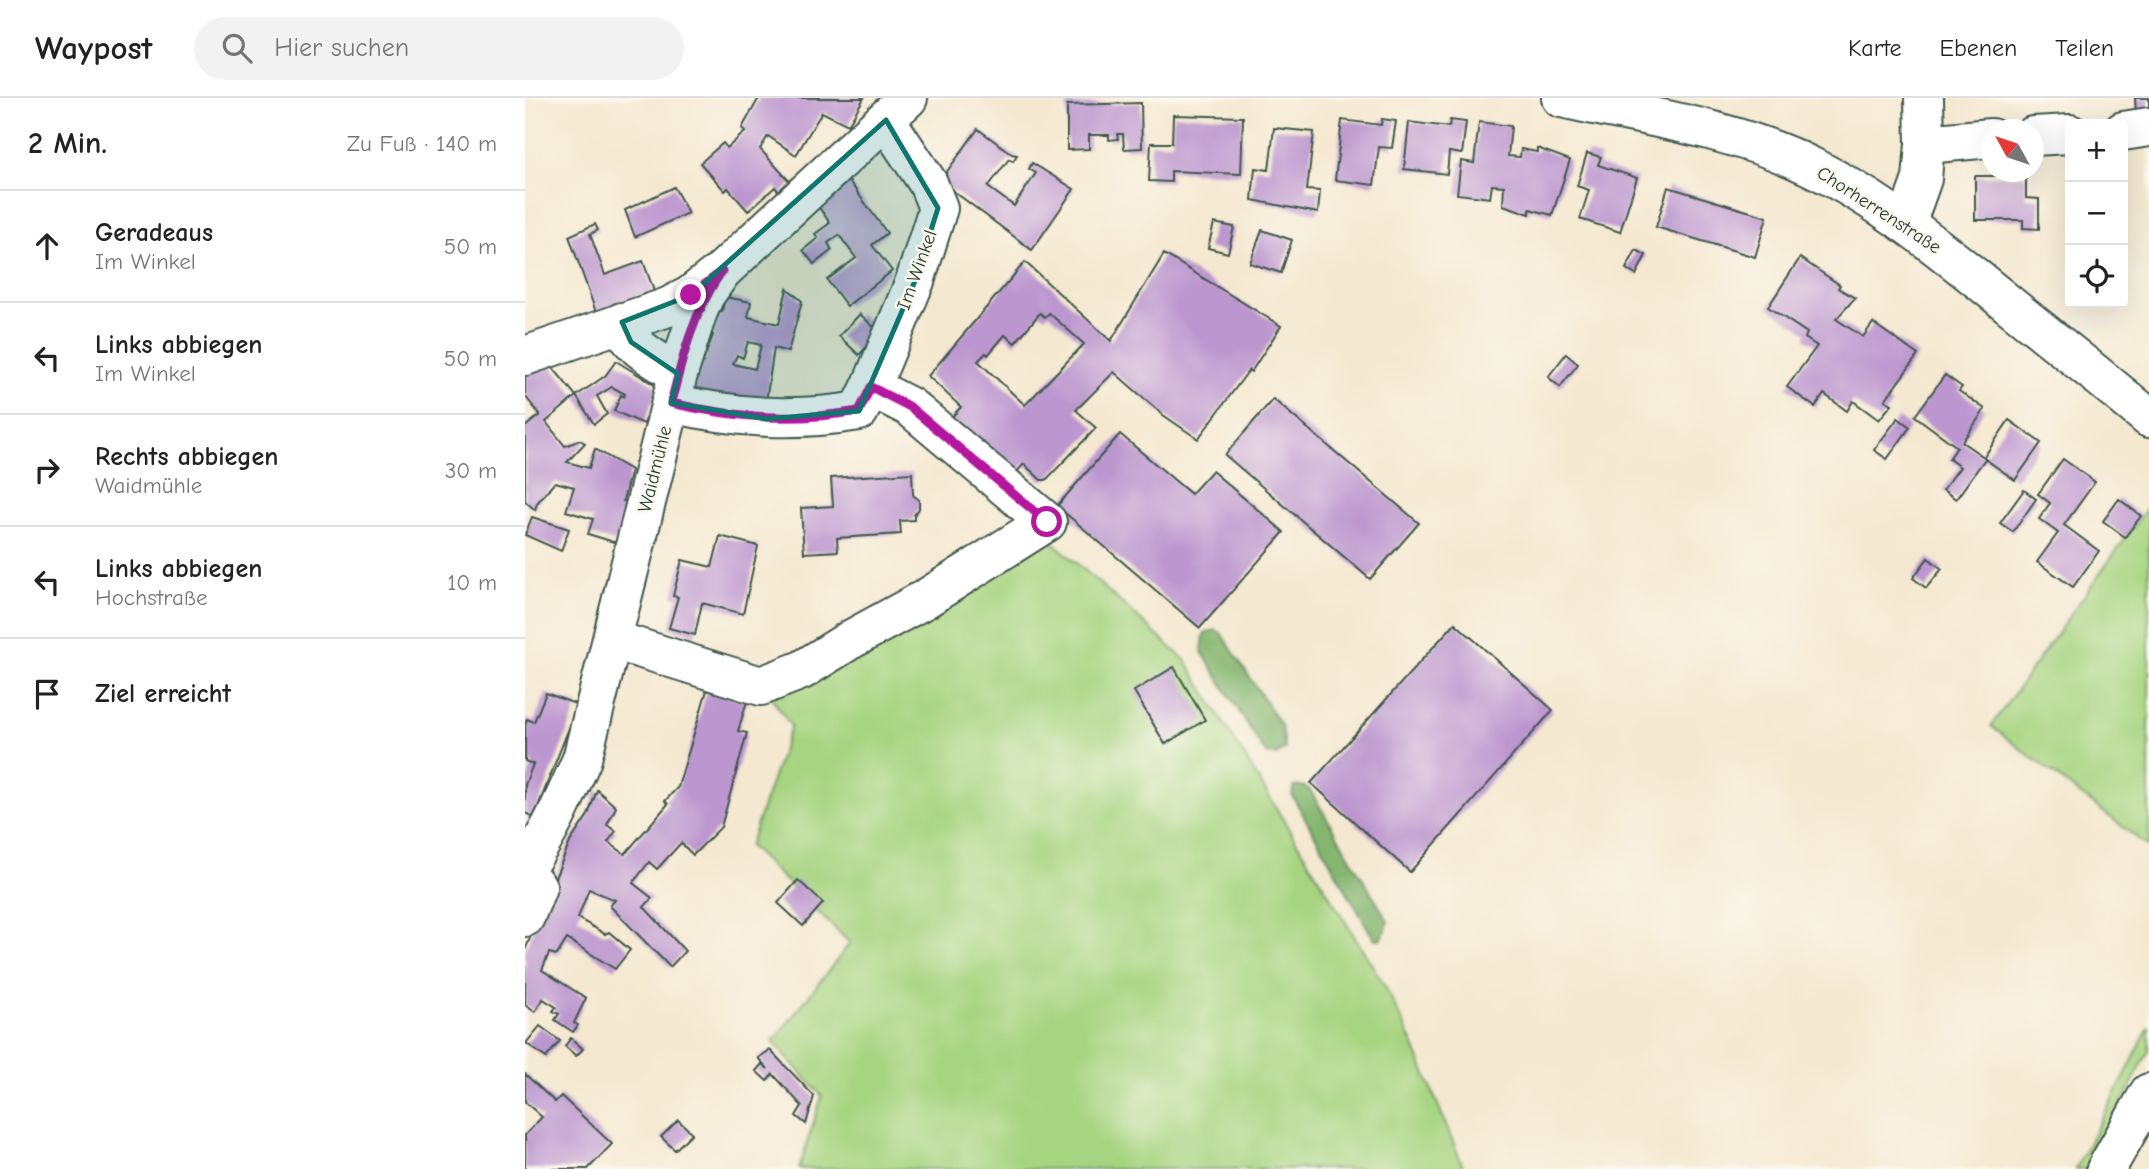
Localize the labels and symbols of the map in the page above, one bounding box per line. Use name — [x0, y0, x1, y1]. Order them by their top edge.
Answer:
north arrow — [1981, 119, 2044, 182]
street label: Chorherrenstraße — [1813, 162, 1945, 258]
street label: Im Winkel — [892, 227, 942, 313]
route end — [675, 279, 706, 310]
street label: Waidmühle — [634, 423, 676, 515]
route start — [1031, 506, 1062, 537]

